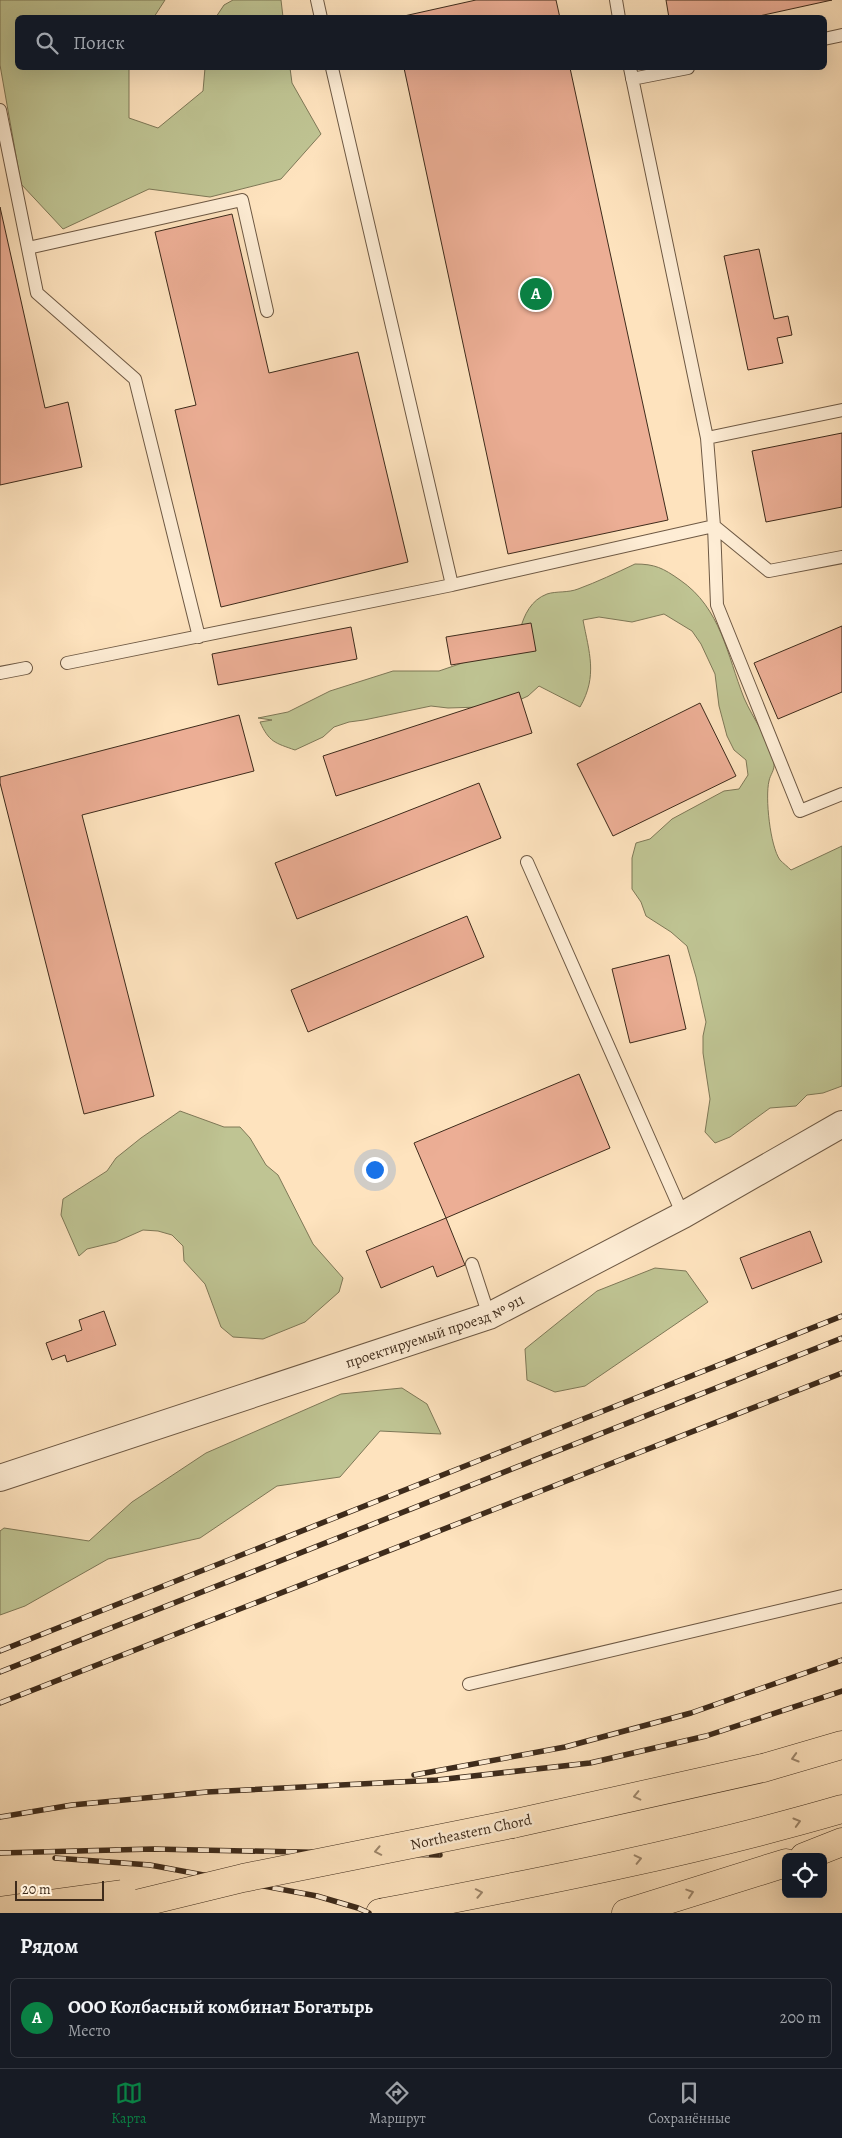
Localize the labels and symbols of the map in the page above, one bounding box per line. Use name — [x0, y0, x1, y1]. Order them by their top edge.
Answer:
pin: A — [520, 275, 552, 313]
your location — [362, 1157, 388, 1183]
street label: проектируемый проезд № 911 — [343, 1289, 528, 1373]
one-way arrow — [792, 1753, 800, 1763]
one-way arrow — [633, 1790, 642, 1801]
street label: Northeastern Chord — [409, 1809, 534, 1855]
one-way arrow — [792, 1818, 800, 1828]
one-way arrow — [374, 1845, 383, 1855]
one-way arrow — [634, 1854, 643, 1865]
scale bar — [15, 1878, 104, 1901]
one-way arrow — [475, 1889, 484, 1899]
one-way arrow — [685, 1889, 693, 1899]

